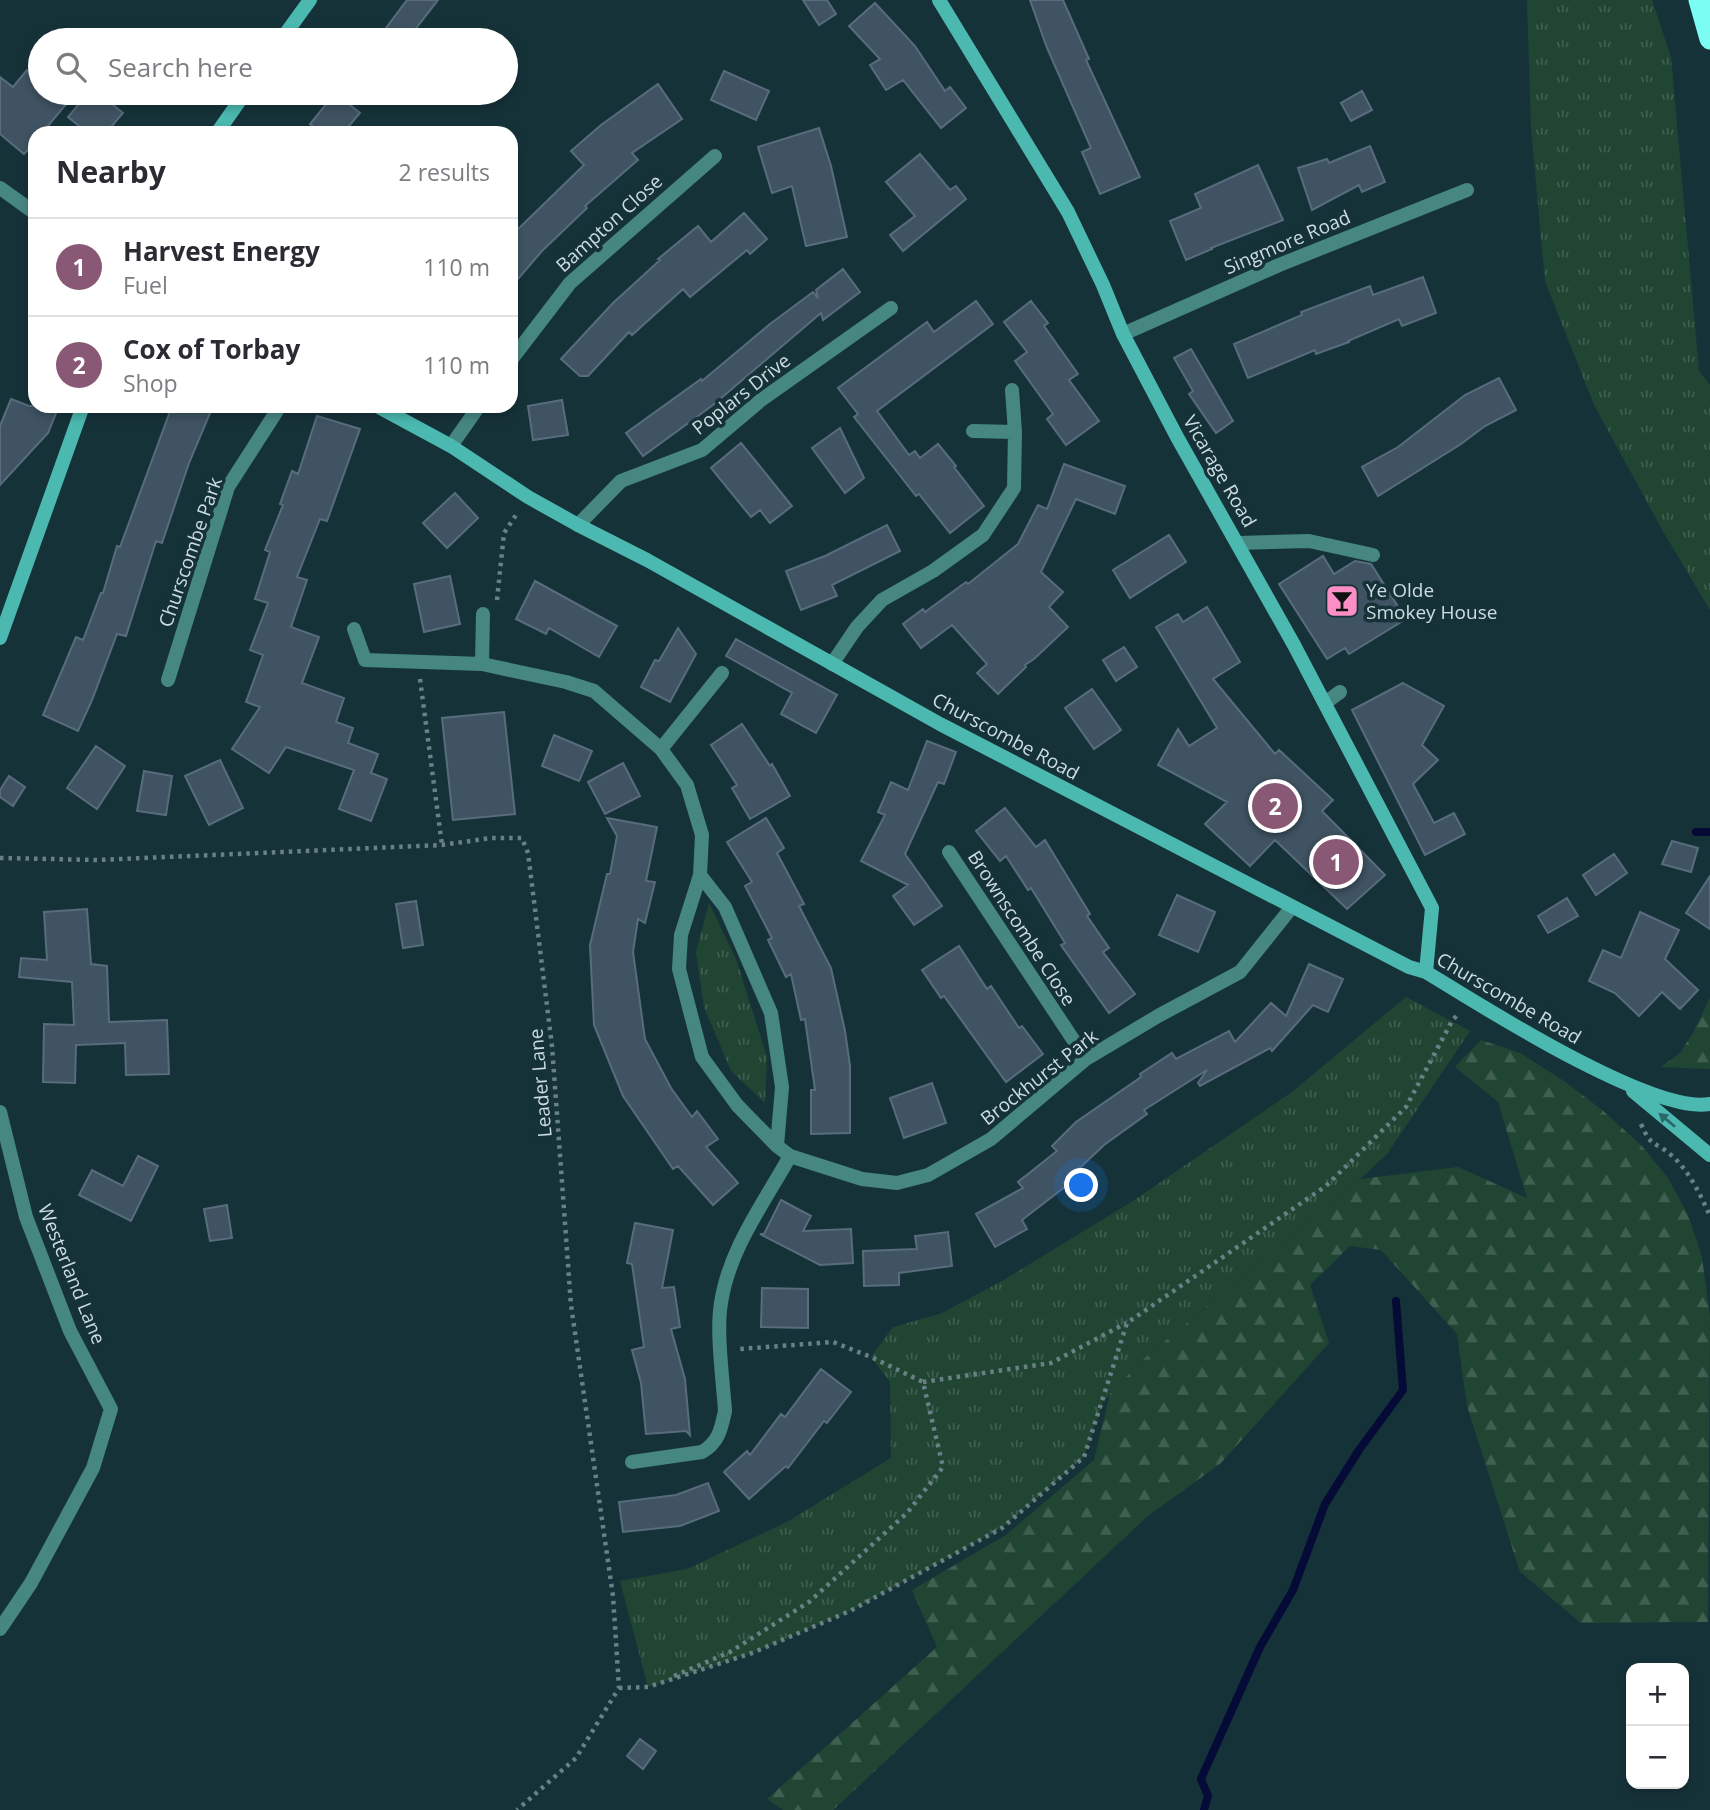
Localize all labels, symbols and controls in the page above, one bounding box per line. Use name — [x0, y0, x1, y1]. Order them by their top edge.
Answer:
search box — [28, 28, 518, 105]
icon: search — [52, 48, 90, 86]
text: Search here — [108, 49, 253, 85]
text: Nearby — [56, 151, 166, 192]
text: 2 results — [399, 156, 490, 188]
street label: Bampton Close — [550, 168, 668, 278]
street label: Singmore Road — [1220, 204, 1354, 280]
text: Harvest Energy — [123, 233, 320, 269]
text: 1 — [72, 251, 86, 283]
text: 110 m — [423, 251, 490, 283]
text: Fuel — [123, 269, 168, 301]
text: Cox of Torbay — [123, 331, 300, 367]
street label: Poplars Drive — [686, 347, 796, 441]
text: 2 — [72, 349, 86, 381]
text: 110 m — [423, 349, 490, 381]
text: Shop — [123, 367, 178, 399]
street label: Vicarage Road — [1177, 410, 1263, 532]
street label: Churscombe Park — [152, 473, 228, 631]
place label: Ye Olde Smokey House — [1366, 577, 1497, 625]
bar icon: Ye Olde Smokey House — [1323, 582, 1361, 620]
street label: Churscombe Road — [928, 686, 1084, 786]
pin: 2 — [1252, 780, 1298, 832]
pin: 1 — [1313, 836, 1359, 888]
street label: Brownscombe Close — [962, 845, 1082, 1011]
street label: Churscombe Road — [1432, 946, 1586, 1050]
street label: Brockhurst Park — [975, 1023, 1103, 1131]
street label: Leader Lane — [522, 1028, 558, 1138]
one-way arrow — [1659, 1113, 1676, 1128]
your location — [1064, 1168, 1098, 1202]
street label: Westerland Lane — [32, 1200, 112, 1348]
map controls — [1626, 1663, 1689, 1789]
button: + — [1626, 1663, 1689, 1726]
button: − — [1626, 1726, 1689, 1789]

